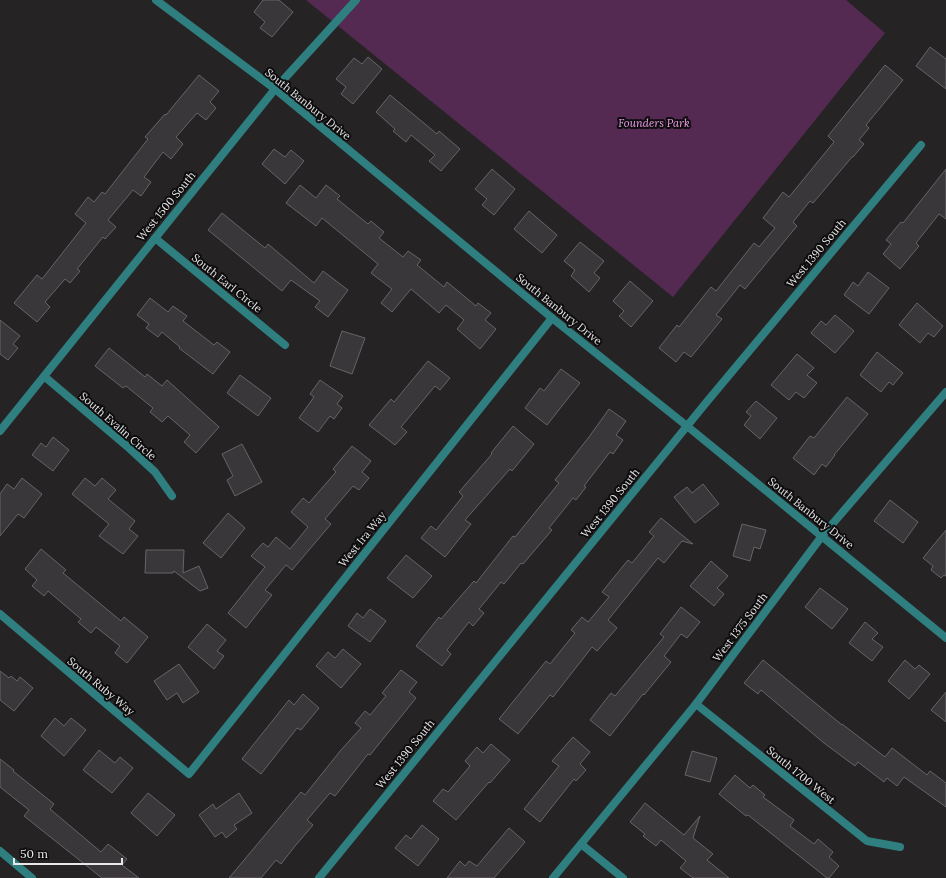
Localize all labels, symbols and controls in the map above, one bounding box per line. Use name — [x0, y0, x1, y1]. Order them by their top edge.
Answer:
street label: South Banbury Drive — [262, 65, 354, 143]
park label: Founders Park — [618, 116, 690, 130]
street label: West 1500 South — [134, 168, 199, 244]
street label: West 1390 South — [783, 216, 849, 290]
street label: South Earl Circle — [189, 250, 265, 316]
street label: South Banbury Drive — [513, 270, 605, 348]
street label: South Evalin Circle — [77, 389, 159, 463]
street label: West 1390 South — [578, 465, 642, 540]
street label: South Banbury Drive — [765, 474, 857, 552]
street label: West Ira Way — [335, 508, 389, 570]
street label: West 1375 South — [710, 589, 771, 664]
street label: South Ruby Way — [65, 654, 138, 718]
street label: West 1390 South — [373, 716, 437, 791]
street label: South 1700 West — [764, 743, 839, 807]
scale bar — [14, 840, 122, 866]
text: 50 m — [20, 846, 48, 861]

